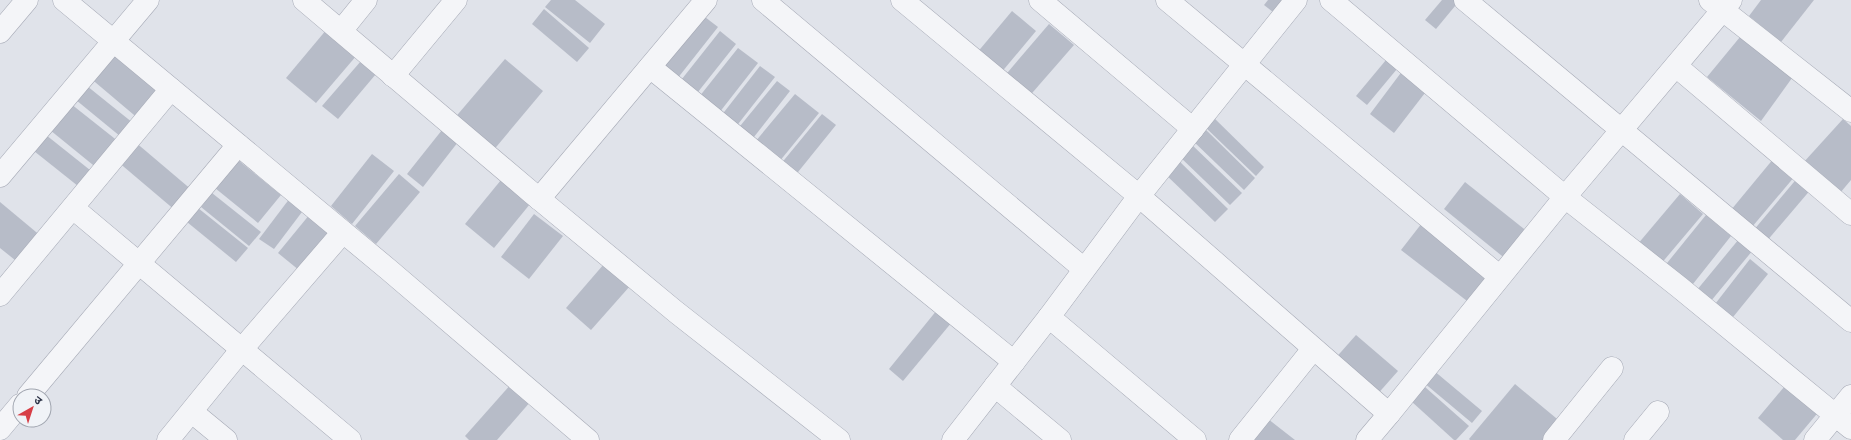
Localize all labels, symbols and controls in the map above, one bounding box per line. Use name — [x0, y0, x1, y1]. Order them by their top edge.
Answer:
north arrow — [12, 388, 52, 428]
text: उ — [31, 394, 45, 408]

